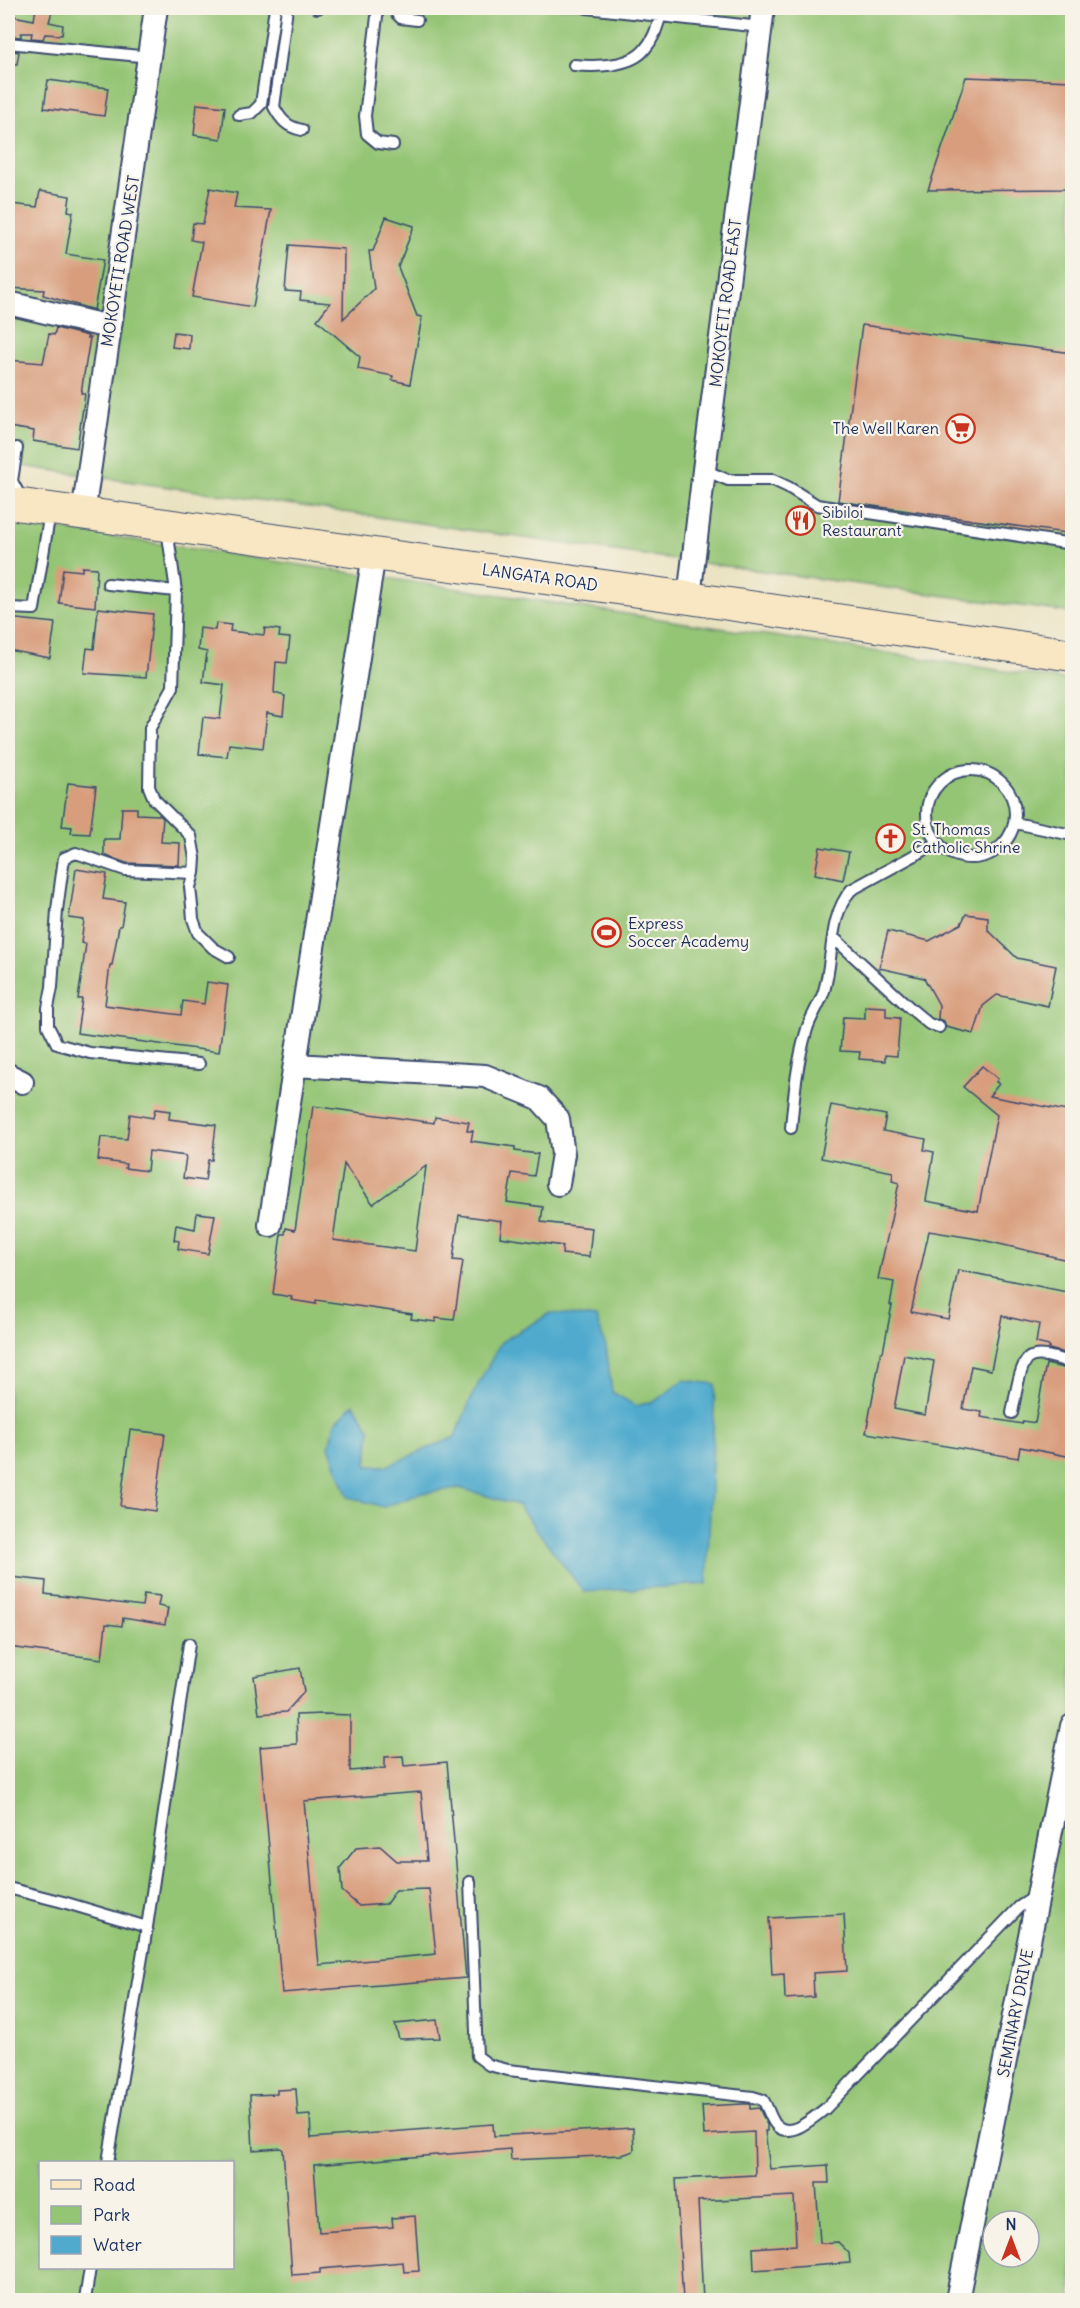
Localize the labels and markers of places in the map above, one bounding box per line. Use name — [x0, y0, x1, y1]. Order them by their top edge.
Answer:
supermarket icon: The Well Karen — [944, 412, 976, 444]
place label: The Well Karen — [833, 418, 939, 438]
place label: Sibiloi Restaurant — [822, 502, 902, 540]
restaurant icon: Sibiloi Restaurant — [785, 505, 817, 537]
place label: St. Thomas Catholic Shrine — [912, 819, 1020, 857]
church icon: St. Thomas Catholic Shrine — [875, 822, 907, 854]
place label: Express Soccer Academy — [628, 913, 749, 951]
sports icon: Express Soccer Academy — [591, 916, 623, 948]

